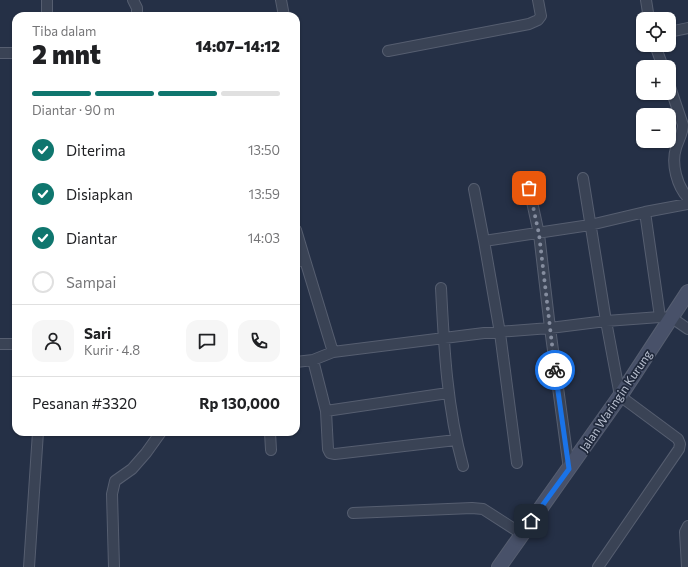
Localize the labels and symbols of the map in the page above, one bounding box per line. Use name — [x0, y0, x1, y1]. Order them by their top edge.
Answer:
pin — [512, 171, 546, 205]
street label: Jalan Waringin Kurung — [576, 347, 655, 454]
courier — [535, 350, 575, 390]
pin — [514, 504, 548, 538]

